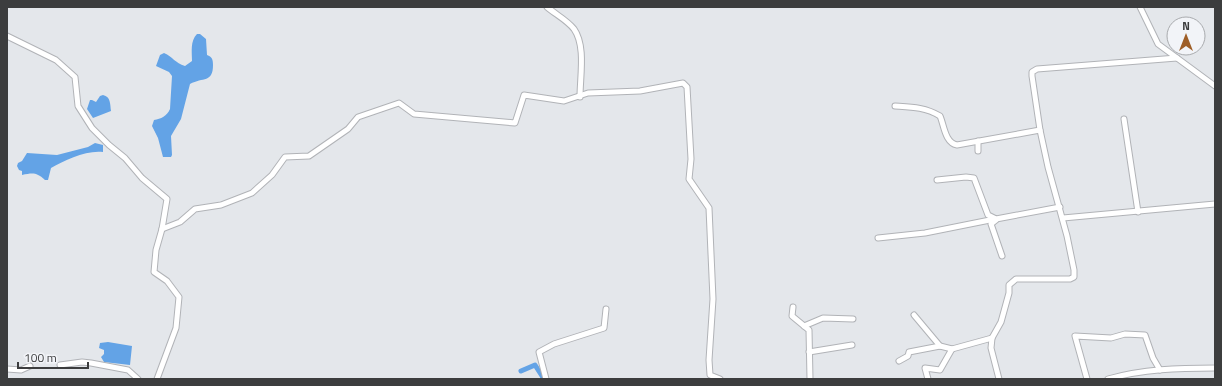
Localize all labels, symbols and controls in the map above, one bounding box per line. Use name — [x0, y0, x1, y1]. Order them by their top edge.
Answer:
north arrow — [1166, 16, 1206, 56]
text: N — [1182, 18, 1190, 34]
scale bar — [18, 344, 88, 370]
text: 100 m — [24, 348, 57, 367]

